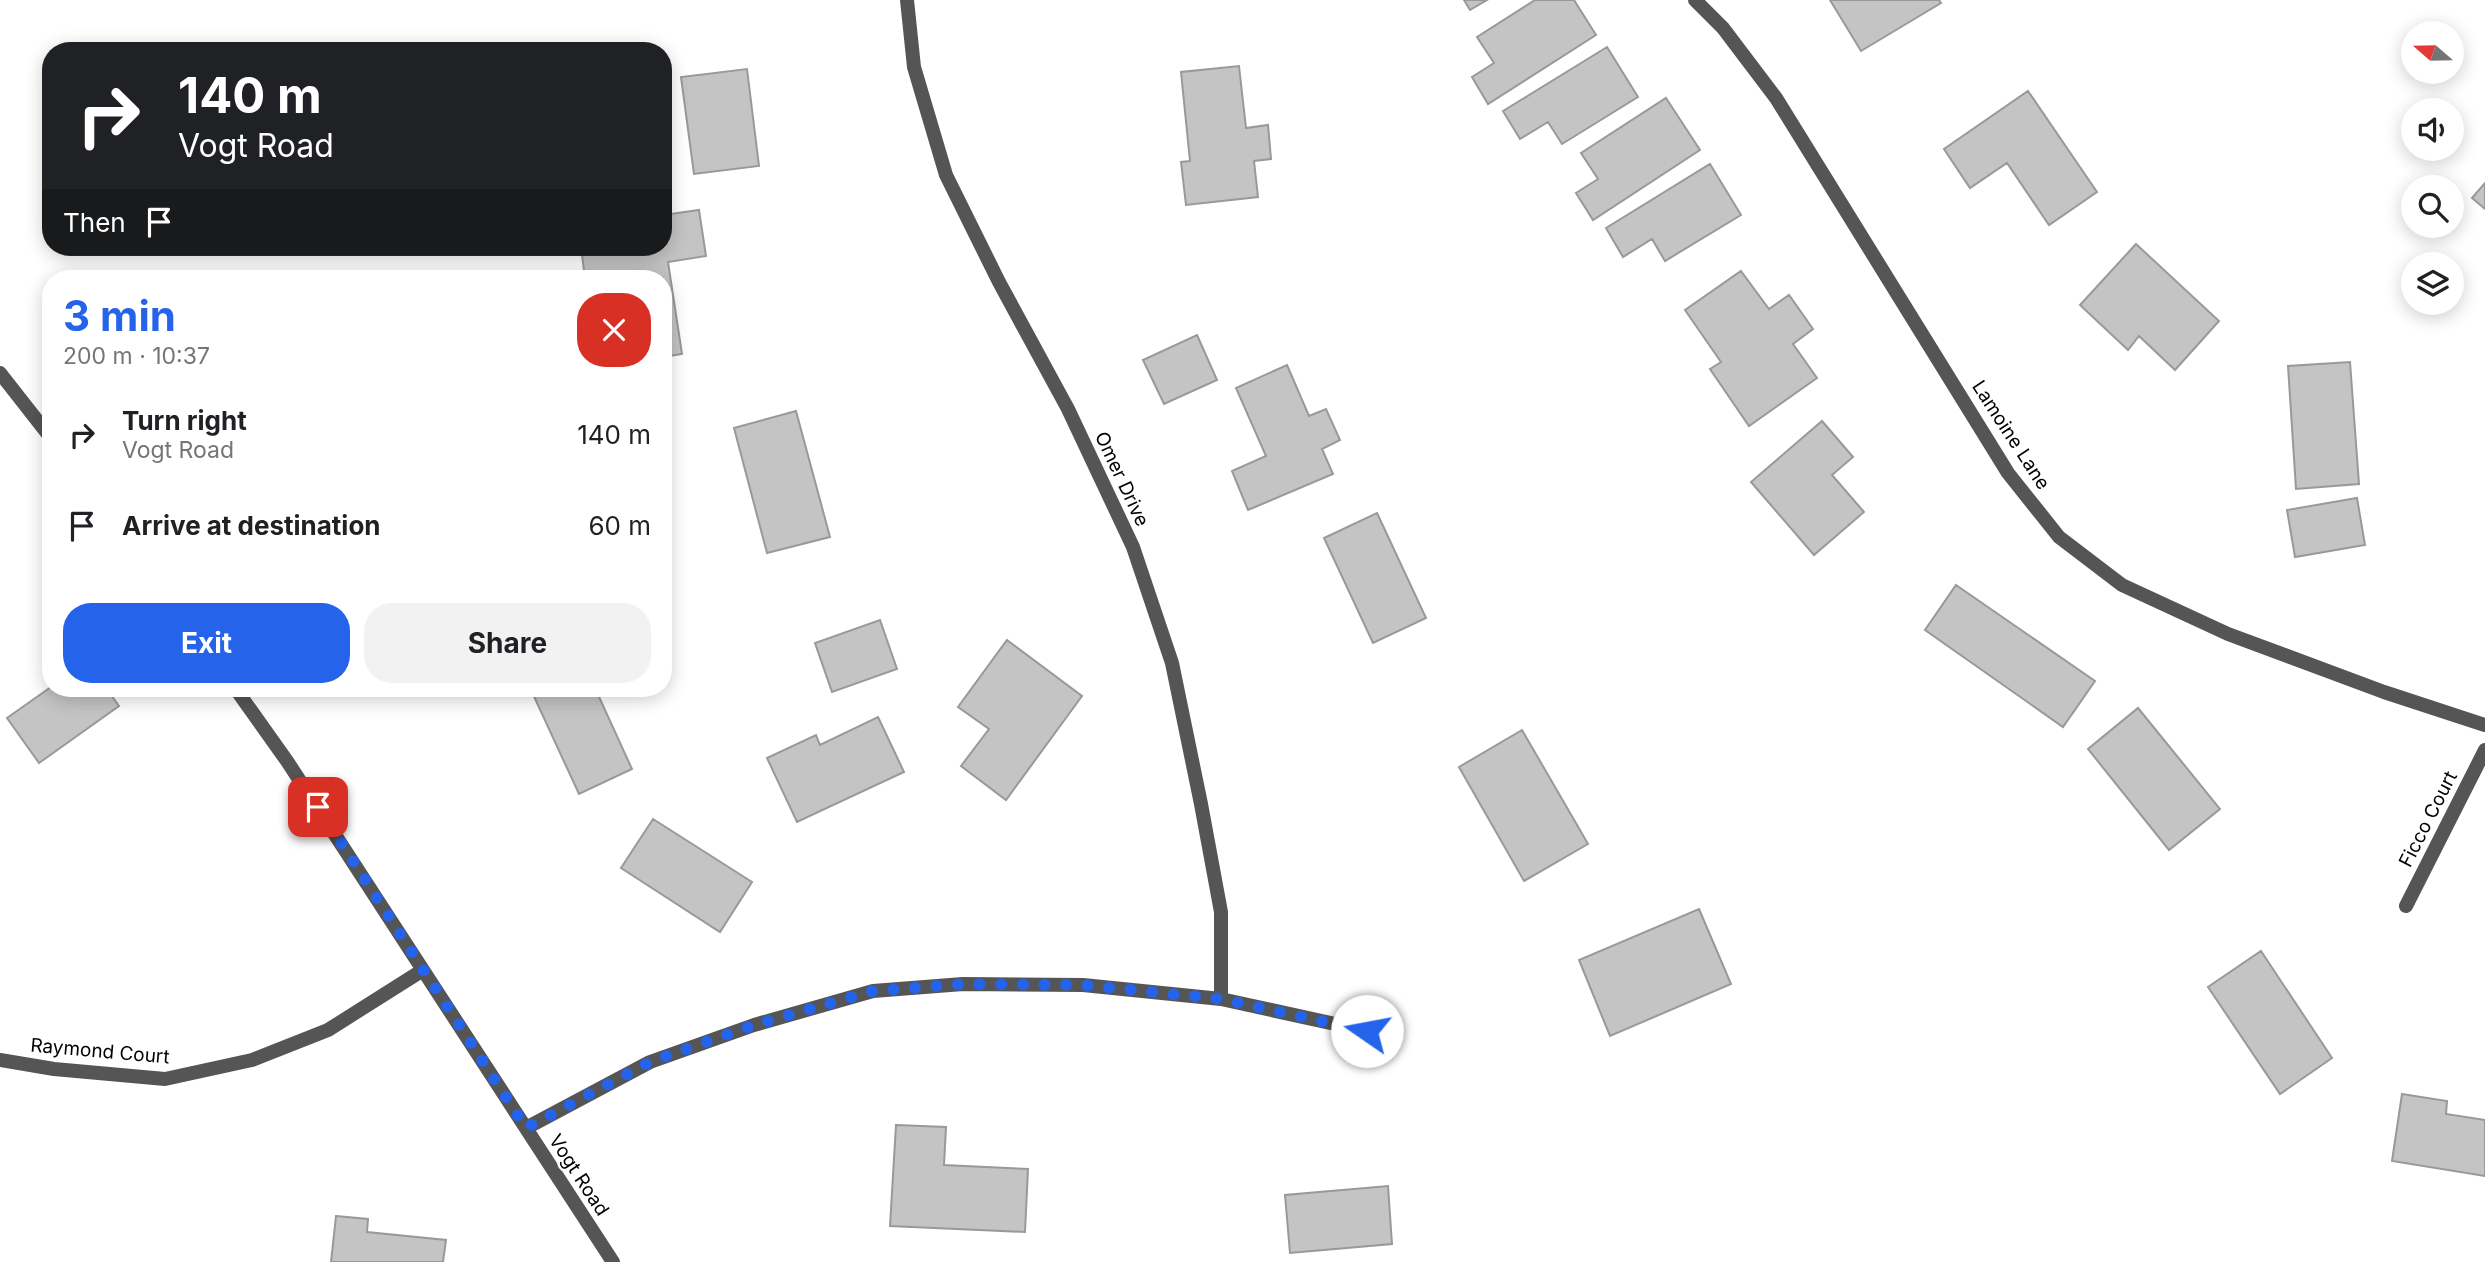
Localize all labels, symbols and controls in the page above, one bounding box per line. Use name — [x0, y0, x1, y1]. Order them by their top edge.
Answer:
north arrow — [2401, 21, 2464, 84]
map controls — [2401, 21, 2464, 315]
text: 140 m — [178, 66, 322, 125]
icon: right — [63, 70, 154, 161]
button: sound — [2401, 98, 2464, 161]
text: Vogt Road — [178, 126, 334, 165]
button: search — [2401, 175, 2464, 238]
icon: arrive — [140, 203, 178, 241]
text: Then — [63, 207, 126, 238]
button: layers — [2401, 252, 2464, 315]
text: 3 min — [63, 290, 176, 341]
button: close — [577, 293, 651, 367]
text: 200 m · 10:37 — [63, 342, 210, 370]
street label: Lamoine Lane — [1967, 376, 2055, 494]
text: Turn right — [122, 405, 247, 436]
icon: right — [63, 416, 101, 454]
text: 140 m — [577, 419, 651, 450]
street label: Omer Drive — [1090, 428, 1154, 530]
text: Vogt Road — [122, 436, 234, 464]
icon: arrive — [63, 507, 101, 545]
text: Arrive at destination — [122, 510, 381, 541]
text: 60 m — [588, 510, 651, 541]
button: Exit — [63, 603, 350, 683]
button: Share — [364, 603, 651, 683]
street label: Ficco Court — [2394, 767, 2462, 871]
pin — [288, 777, 348, 837]
icon: arrive — [299, 788, 337, 826]
position arrow — [1330, 994, 1404, 1068]
street label: Raymond Court — [29, 1033, 171, 1069]
street label: Vogt Road — [544, 1130, 614, 1220]

